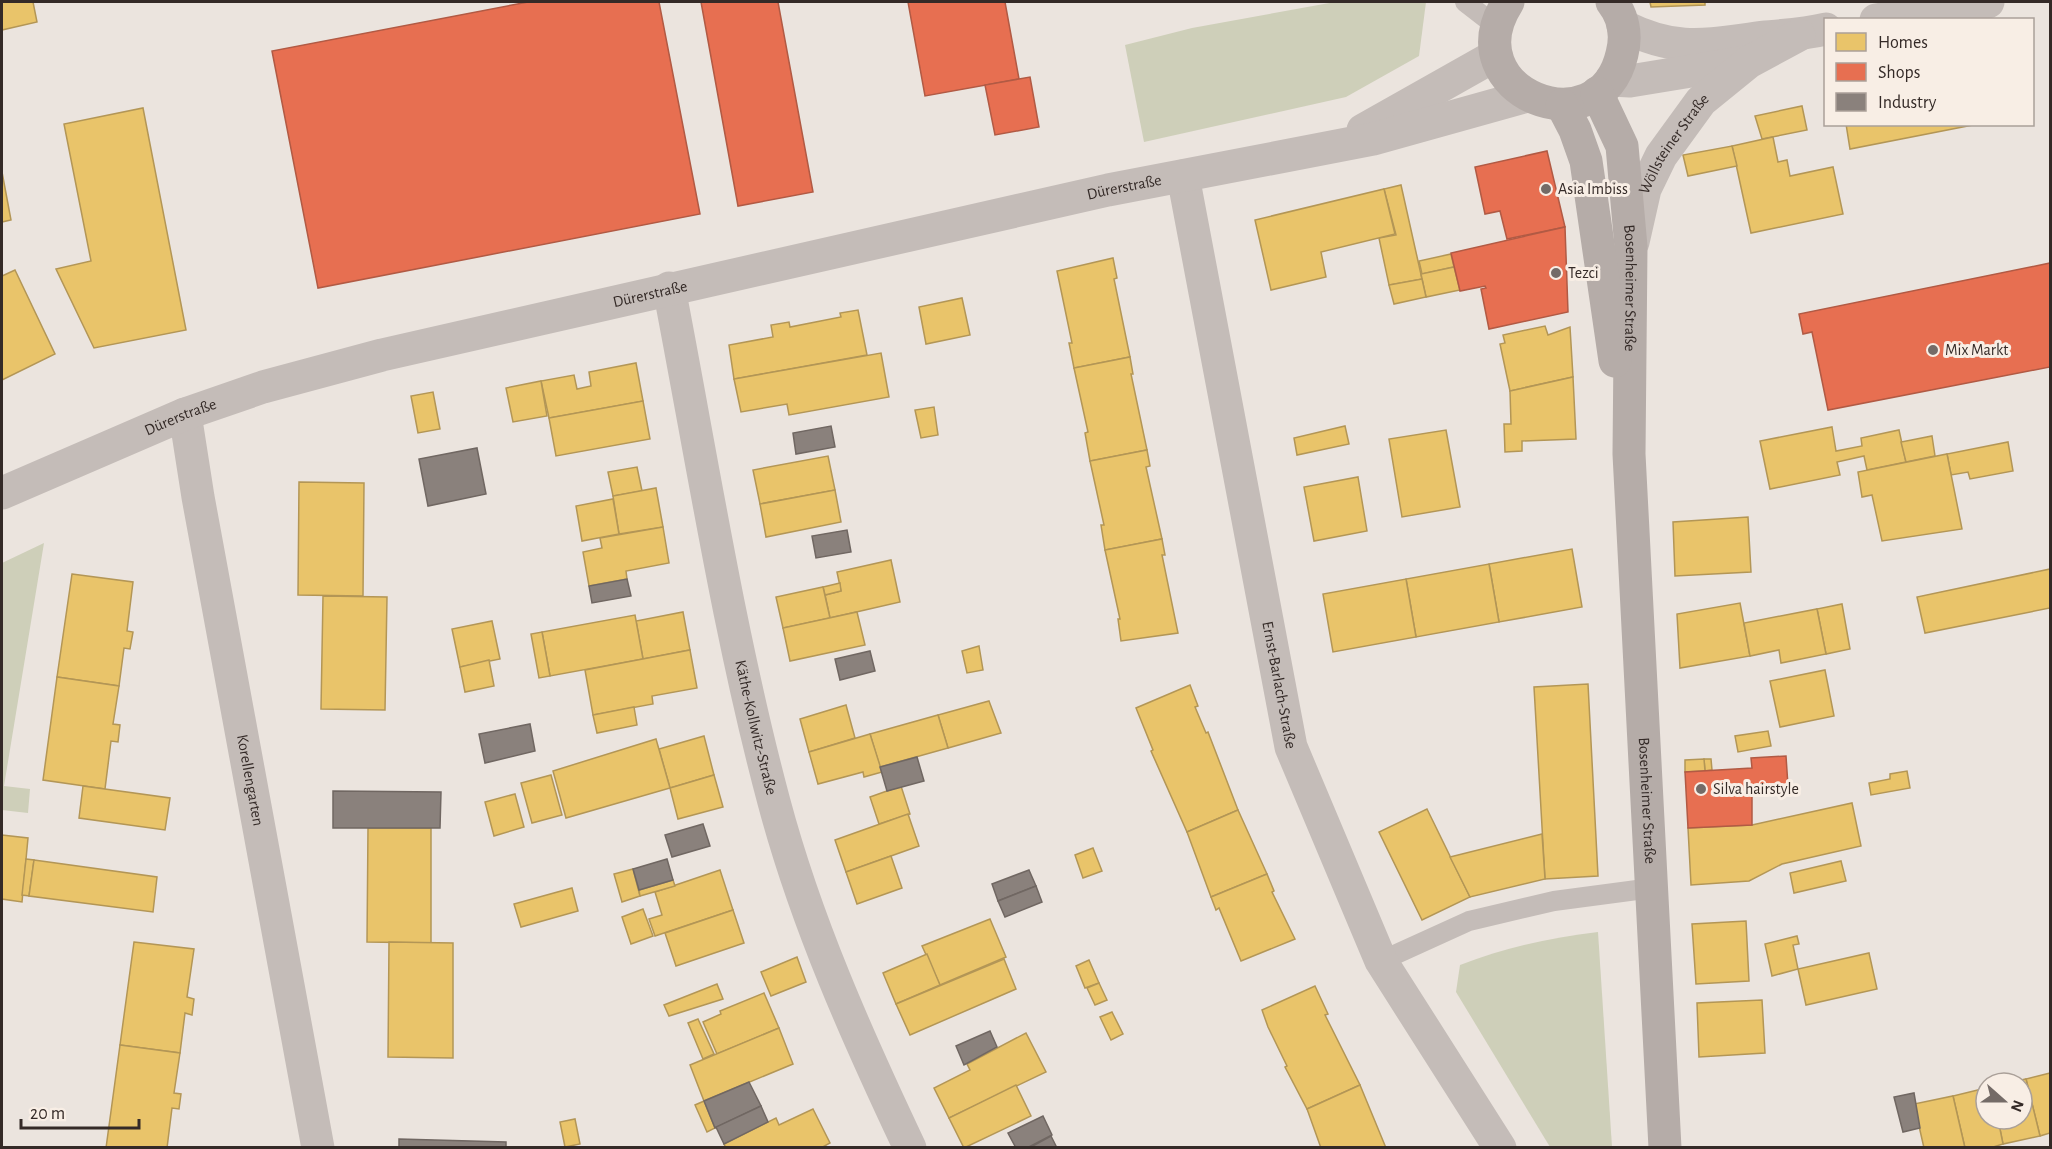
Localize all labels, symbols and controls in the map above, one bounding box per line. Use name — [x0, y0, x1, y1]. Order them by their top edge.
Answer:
legend — [1824, 18, 2034, 126]
text: Homes — [1878, 34, 1928, 52]
text: Shops — [1878, 64, 1920, 82]
street label: Wöllsteiner Straße — [1636, 90, 1712, 197]
text: Industry — [1878, 94, 1937, 112]
street label: Dürerstraße — [1085, 172, 1163, 203]
place label: Asia Imbiss — [1558, 181, 1628, 197]
marker: Asia Imbiss — [1539, 182, 1553, 196]
street label: Bosenheimer Straße — [1621, 224, 1639, 351]
place label: Tezci — [1568, 265, 1599, 281]
marker: Tezci — [1549, 266, 1563, 280]
street label: Dürerstraße — [611, 278, 689, 310]
place label: Mix Markt — [1945, 342, 2008, 358]
marker: Mix Markt — [1926, 343, 1940, 357]
street label: Dürerstraße — [142, 396, 218, 438]
street label: Ernst-Barlach-Straße — [1259, 620, 1299, 750]
street label: Käthe-Kollwitz-Straße — [732, 659, 780, 797]
street label: Korellengarten — [234, 733, 266, 827]
street label: Bosenheimer Straße — [1636, 737, 1658, 864]
place label: Silva hairstyle — [1713, 781, 1799, 798]
marker: Silva hairstyle — [1694, 782, 1708, 796]
north arrow — [1974, 1071, 2034, 1131]
scale bar — [21, 1092, 140, 1130]
text: N — [2008, 1098, 2027, 1114]
text: 20 m — [30, 1105, 65, 1123]

